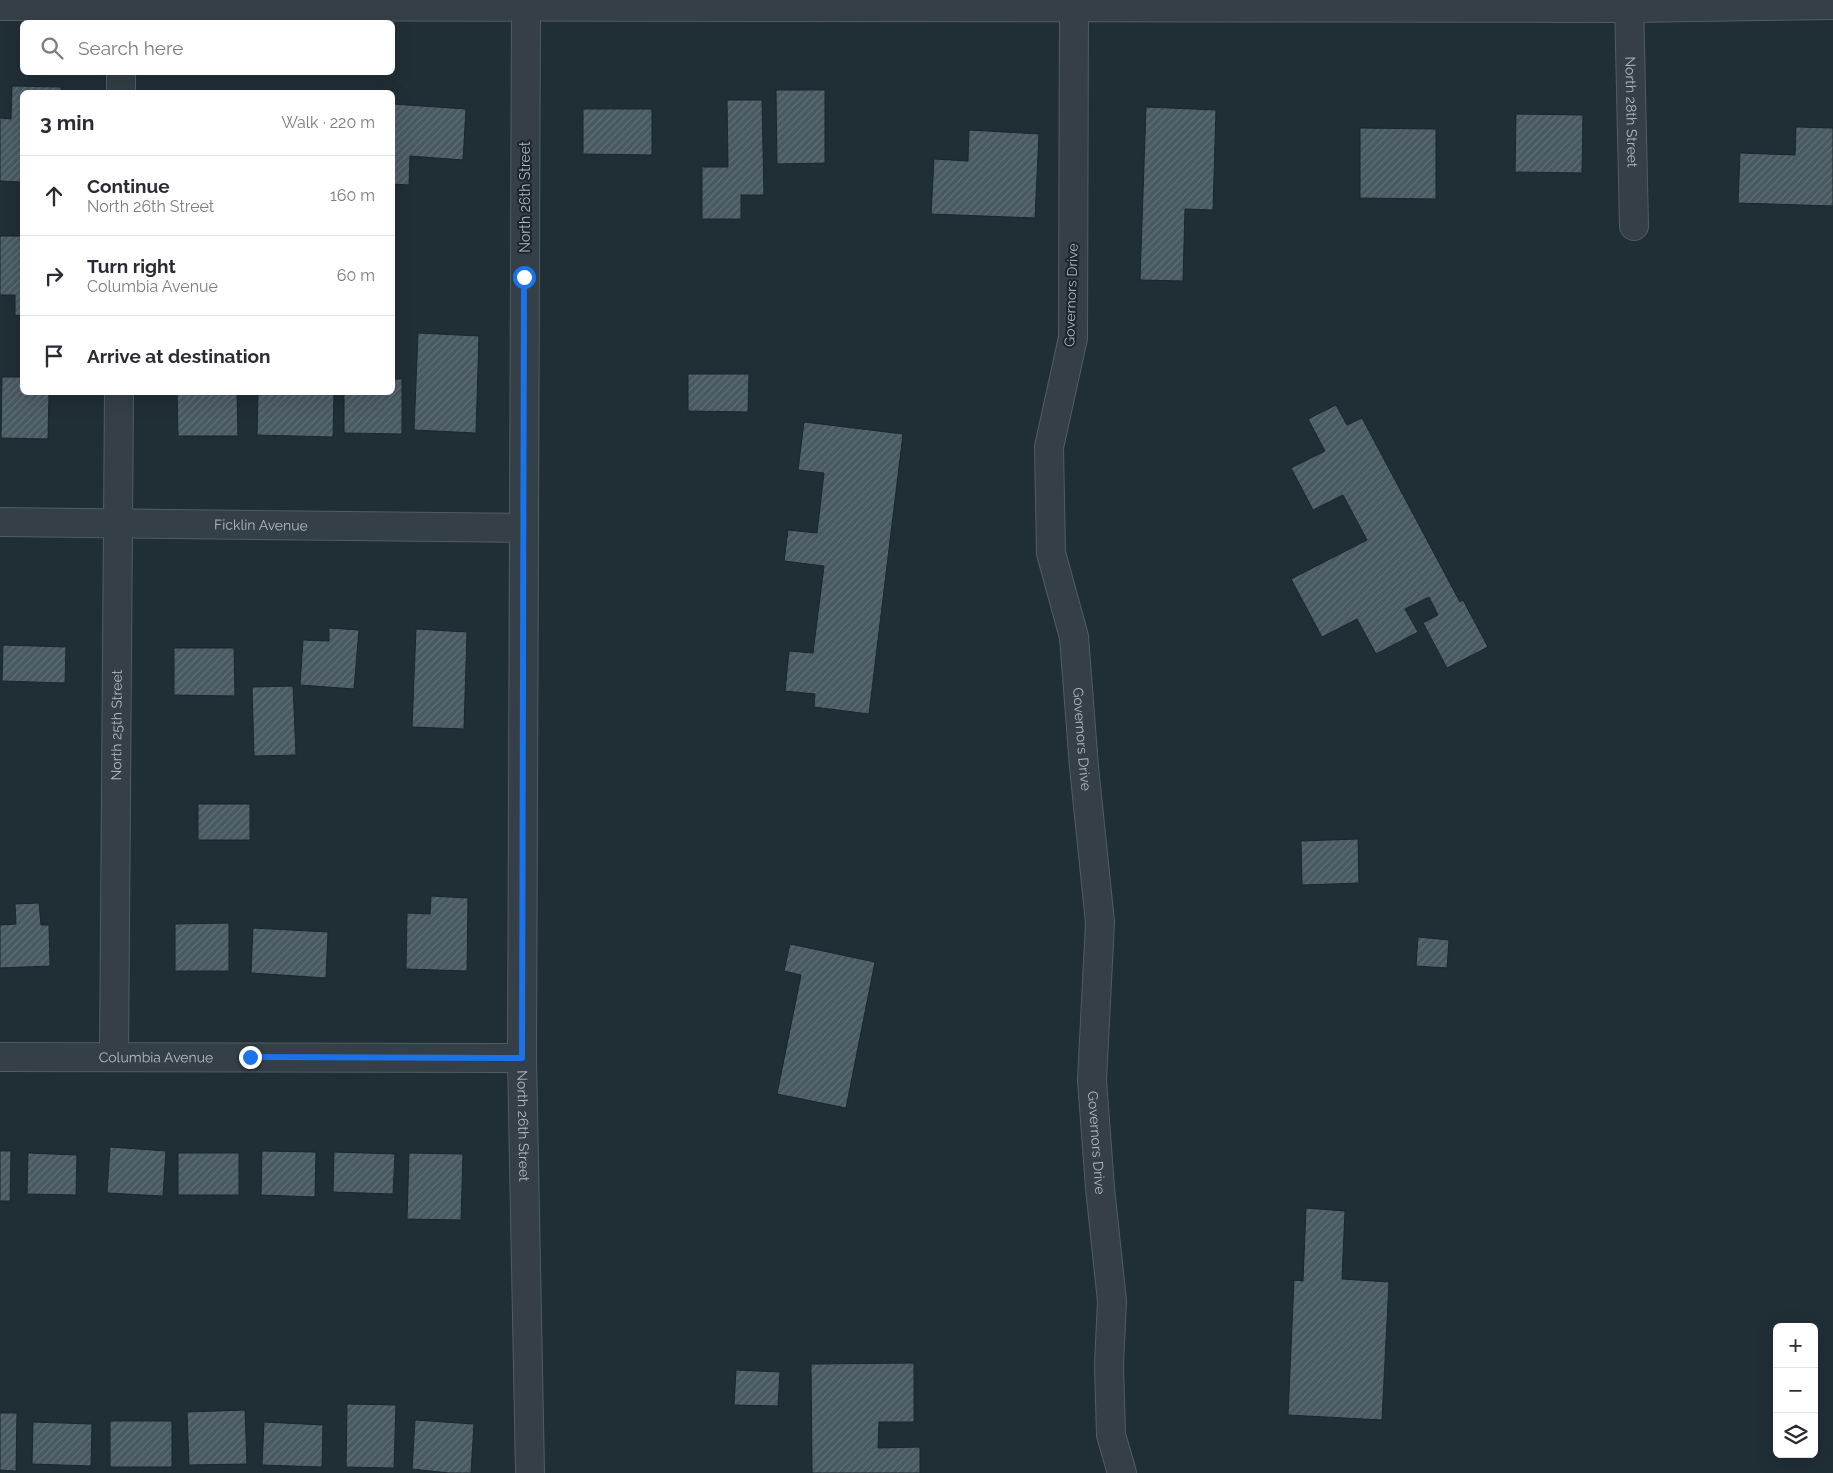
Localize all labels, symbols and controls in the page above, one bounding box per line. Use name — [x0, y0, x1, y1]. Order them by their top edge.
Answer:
search box — [20, 20, 395, 75]
icon: search — [38, 34, 66, 62]
text: Search here — [78, 37, 184, 59]
street label: North 28th Street — [1622, 56, 1641, 168]
text: 3 min — [40, 110, 94, 135]
text: Walk · 220 m — [281, 113, 375, 132]
street label: North 26th Street — [517, 141, 533, 253]
text: Continue — [87, 175, 170, 197]
icon: ahead — [40, 182, 68, 210]
text: 160 m — [330, 186, 375, 205]
text: North 26th Street — [87, 197, 214, 216]
street label: Governors Drive — [1061, 243, 1081, 347]
text: Turn right — [87, 255, 176, 277]
icon: right — [40, 262, 68, 290]
text: 60 m — [337, 266, 375, 285]
route start — [513, 266, 536, 289]
text: Columbia Avenue — [87, 277, 218, 296]
icon: arrive — [40, 342, 68, 370]
text: Arrive at destination — [87, 345, 271, 367]
street label: Ficklin Avenue — [214, 516, 308, 534]
street label: North 25th Street — [108, 669, 125, 780]
street label: Governors Drive — [1070, 687, 1094, 791]
route end — [239, 1046, 262, 1069]
street label: Columbia Avenue — [99, 1049, 213, 1065]
street label: North 26th Street — [514, 1070, 532, 1182]
street label: Governors Drive — [1085, 1090, 1109, 1195]
map controls — [1773, 1323, 1818, 1458]
button: + — [1773, 1323, 1818, 1368]
button: − — [1773, 1368, 1818, 1413]
button: layers — [1773, 1413, 1818, 1458]

